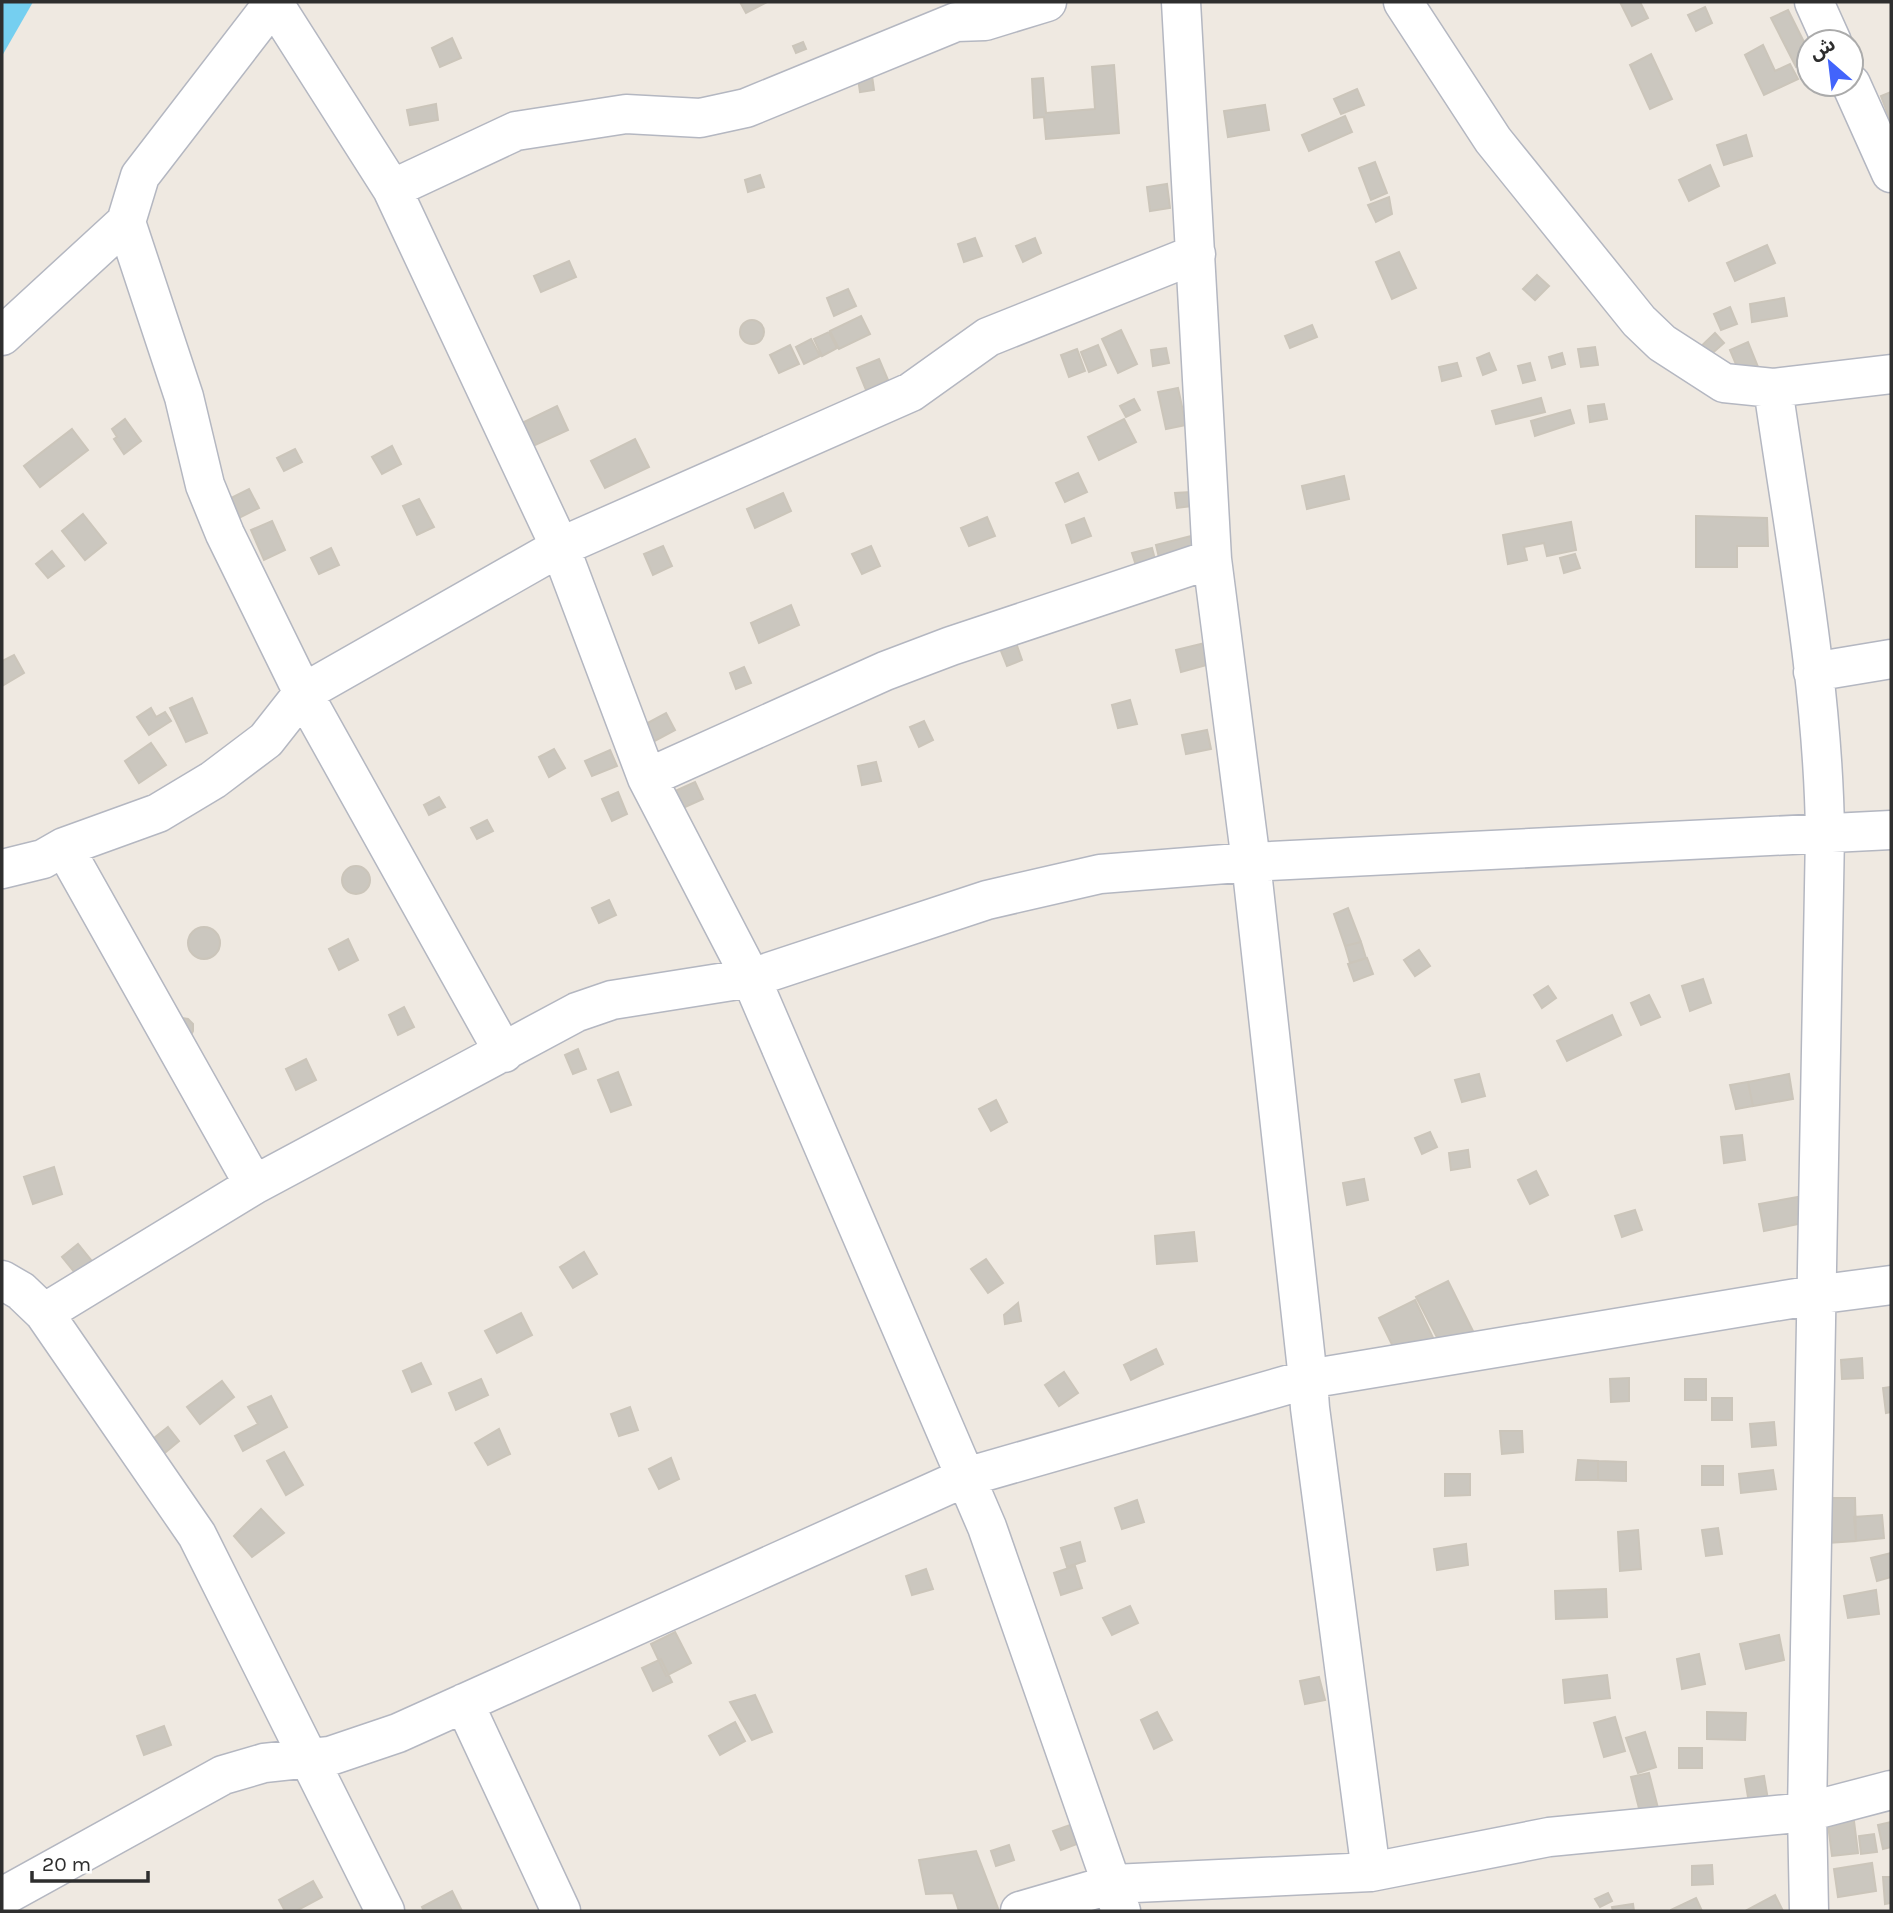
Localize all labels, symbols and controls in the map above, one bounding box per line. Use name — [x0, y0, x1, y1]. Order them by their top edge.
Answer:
north arrow — [1795, 28, 1865, 98]
text: ش — [1806, 33, 1839, 65]
scale bar — [32, 1840, 147, 1884]
text: 20 m — [42, 1852, 91, 1876]

